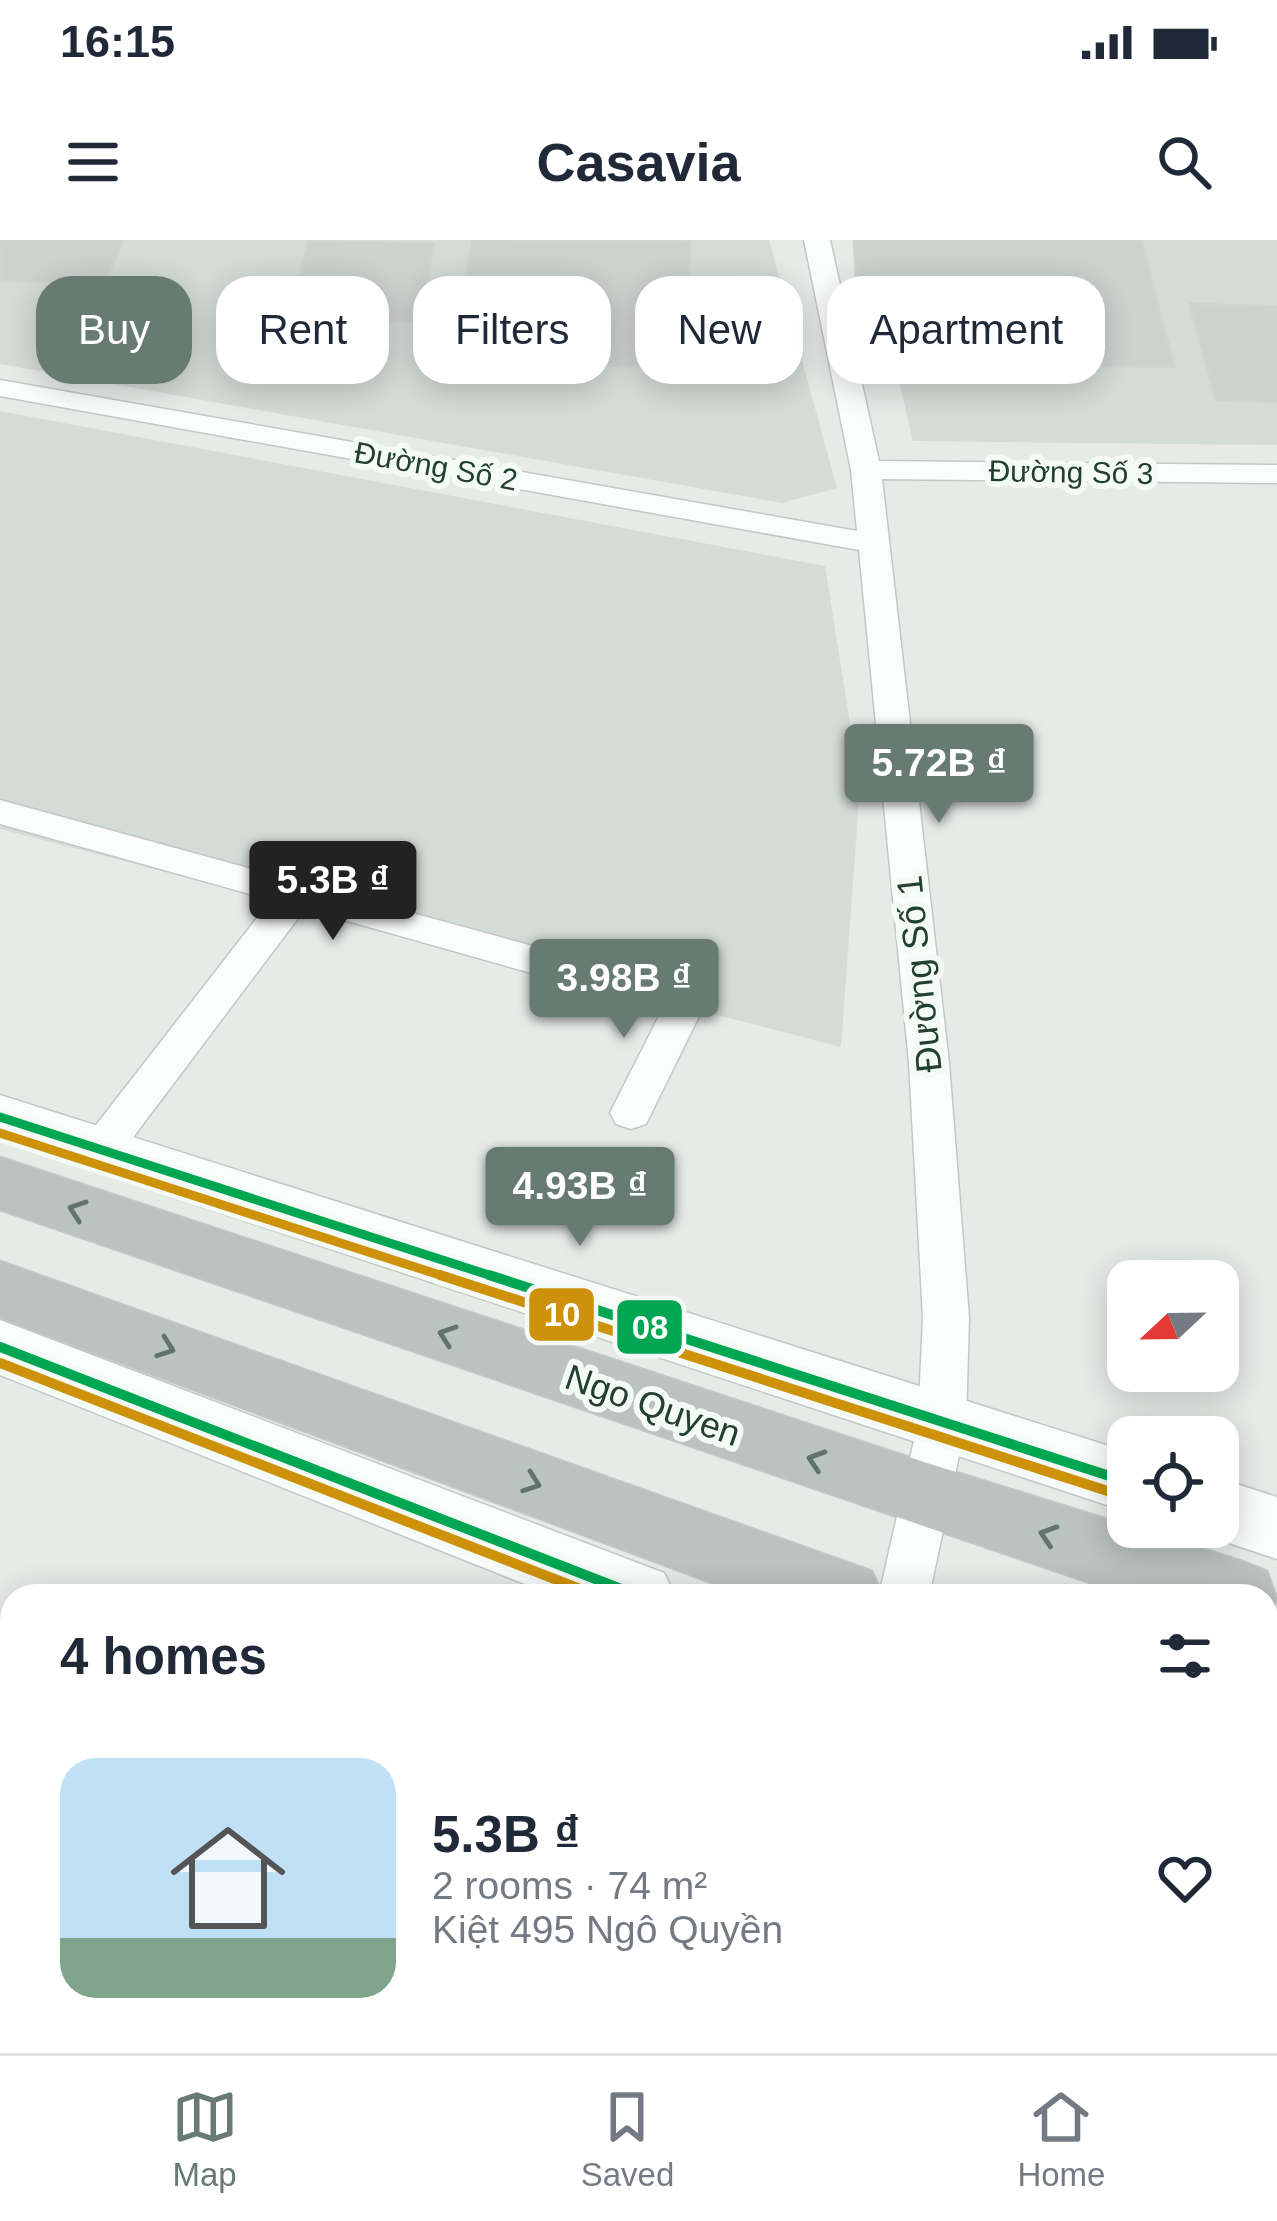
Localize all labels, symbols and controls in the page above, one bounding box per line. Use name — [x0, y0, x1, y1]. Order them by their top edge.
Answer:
text: 16:15 — [60, 16, 175, 67]
icon: menu — [60, 129, 126, 195]
icon: search — [1151, 129, 1217, 195]
text: Casavia — [536, 132, 741, 192]
chip: Buy — [36, 276, 192, 384]
chip: Rent — [216, 276, 389, 384]
chip: Filters — [413, 276, 611, 384]
chip: New — [635, 276, 803, 384]
chip: Apartment — [827, 276, 1105, 384]
street label: Đường Số 2 — [352, 435, 520, 497]
street label: Đường Số 3 — [988, 454, 1154, 490]
pin: 5.72B ₫ — [828, 724, 1050, 826]
text: 5.72B ₫ — [872, 741, 1006, 784]
pin: 5.3B ₫ — [235, 841, 431, 943]
text: 5.3B ₫ — [276, 858, 390, 901]
street label: Đường Số 1 — [888, 873, 950, 1075]
pin: 3.98B ₫ — [513, 939, 735, 1041]
text: 3.98B ₫ — [557, 956, 691, 999]
pin: 4.93B ₫ — [469, 1147, 691, 1249]
text: 4.93B ₫ — [513, 1164, 647, 1207]
one-way arrow — [68, 1200, 89, 1224]
north arrow — [1107, 1260, 1239, 1392]
map controls — [1107, 1260, 1239, 1548]
line badge: 10 — [527, 1286, 596, 1343]
text: 10 — [544, 1296, 580, 1333]
line badge: 08 — [615, 1298, 684, 1356]
text: 08 — [632, 1309, 668, 1346]
one-way arrow — [438, 1325, 459, 1349]
one-way arrow — [154, 1334, 175, 1359]
street label: Ngo Quyen — [560, 1356, 746, 1454]
button: locate — [1107, 1416, 1239, 1548]
one-way arrow — [806, 1449, 827, 1474]
one-way arrow — [520, 1468, 541, 1493]
one-way arrow — [1038, 1525, 1059, 1550]
icon: filters — [1152, 1623, 1218, 1689]
text: 4 homes — [60, 1628, 267, 1685]
icon: home — [156, 1806, 300, 1950]
text: 5.3B ₫ — [432, 1806, 580, 1863]
icon: heart — [1152, 1845, 1218, 1911]
text: 2 rooms · 74 m² — [432, 1864, 707, 1907]
text: Kiệt 495 Ngô Quyền — [432, 1908, 783, 1951]
tab: Map — [172, 2084, 238, 2194]
tab: Saved — [581, 2084, 674, 2194]
tab: Home — [1017, 2084, 1105, 2194]

